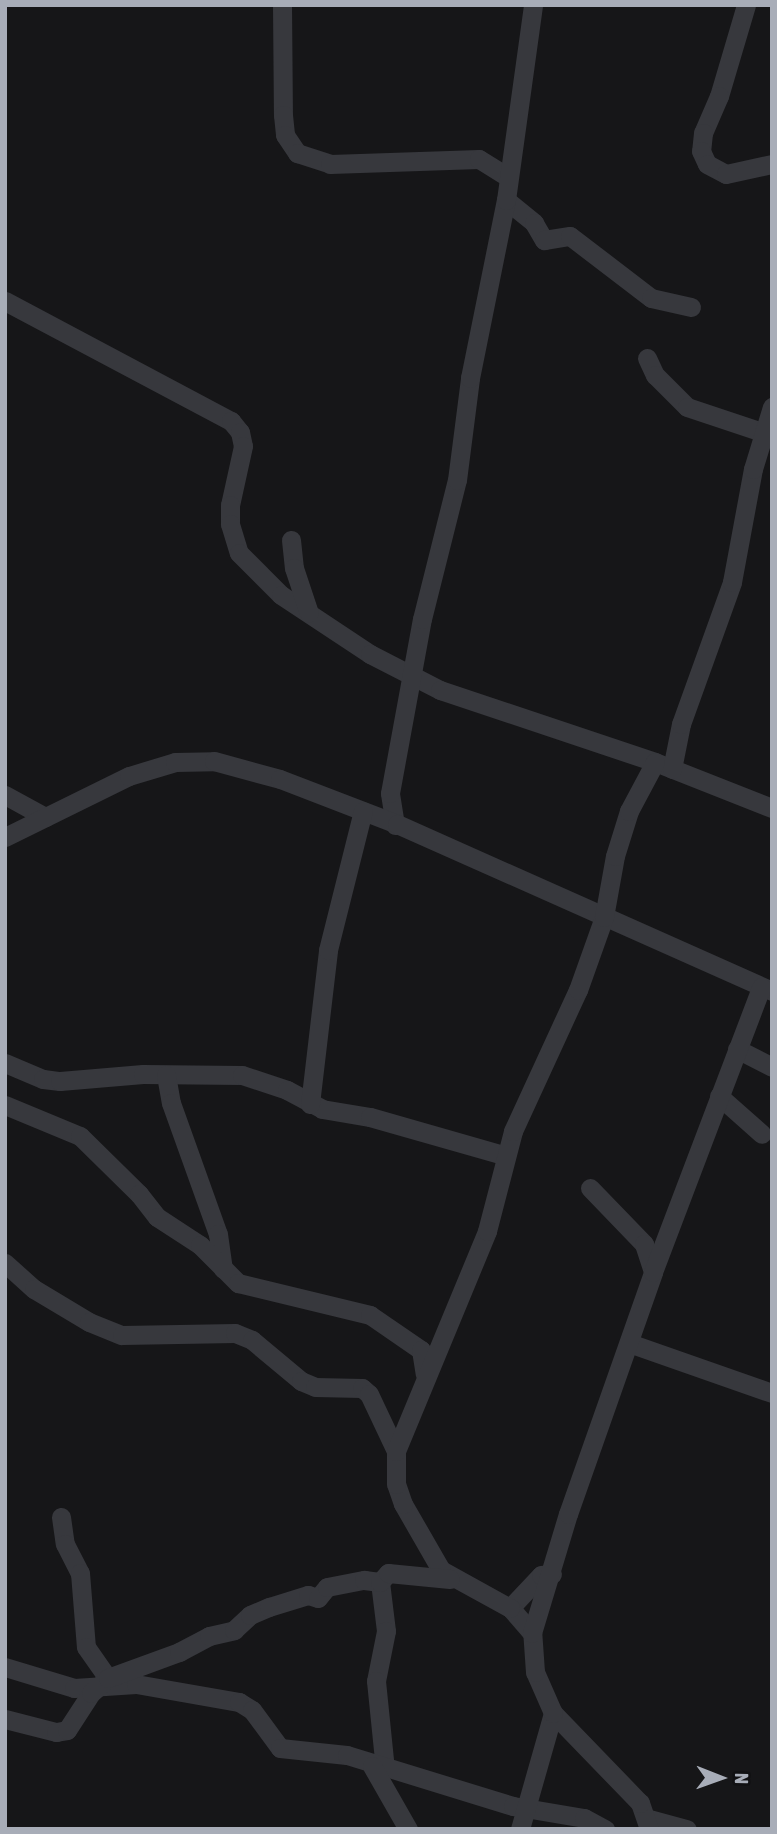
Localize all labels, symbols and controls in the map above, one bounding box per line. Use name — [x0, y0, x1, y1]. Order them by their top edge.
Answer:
north arrow — [686, 1743, 756, 1813]
text: N — [731, 1773, 753, 1784]

